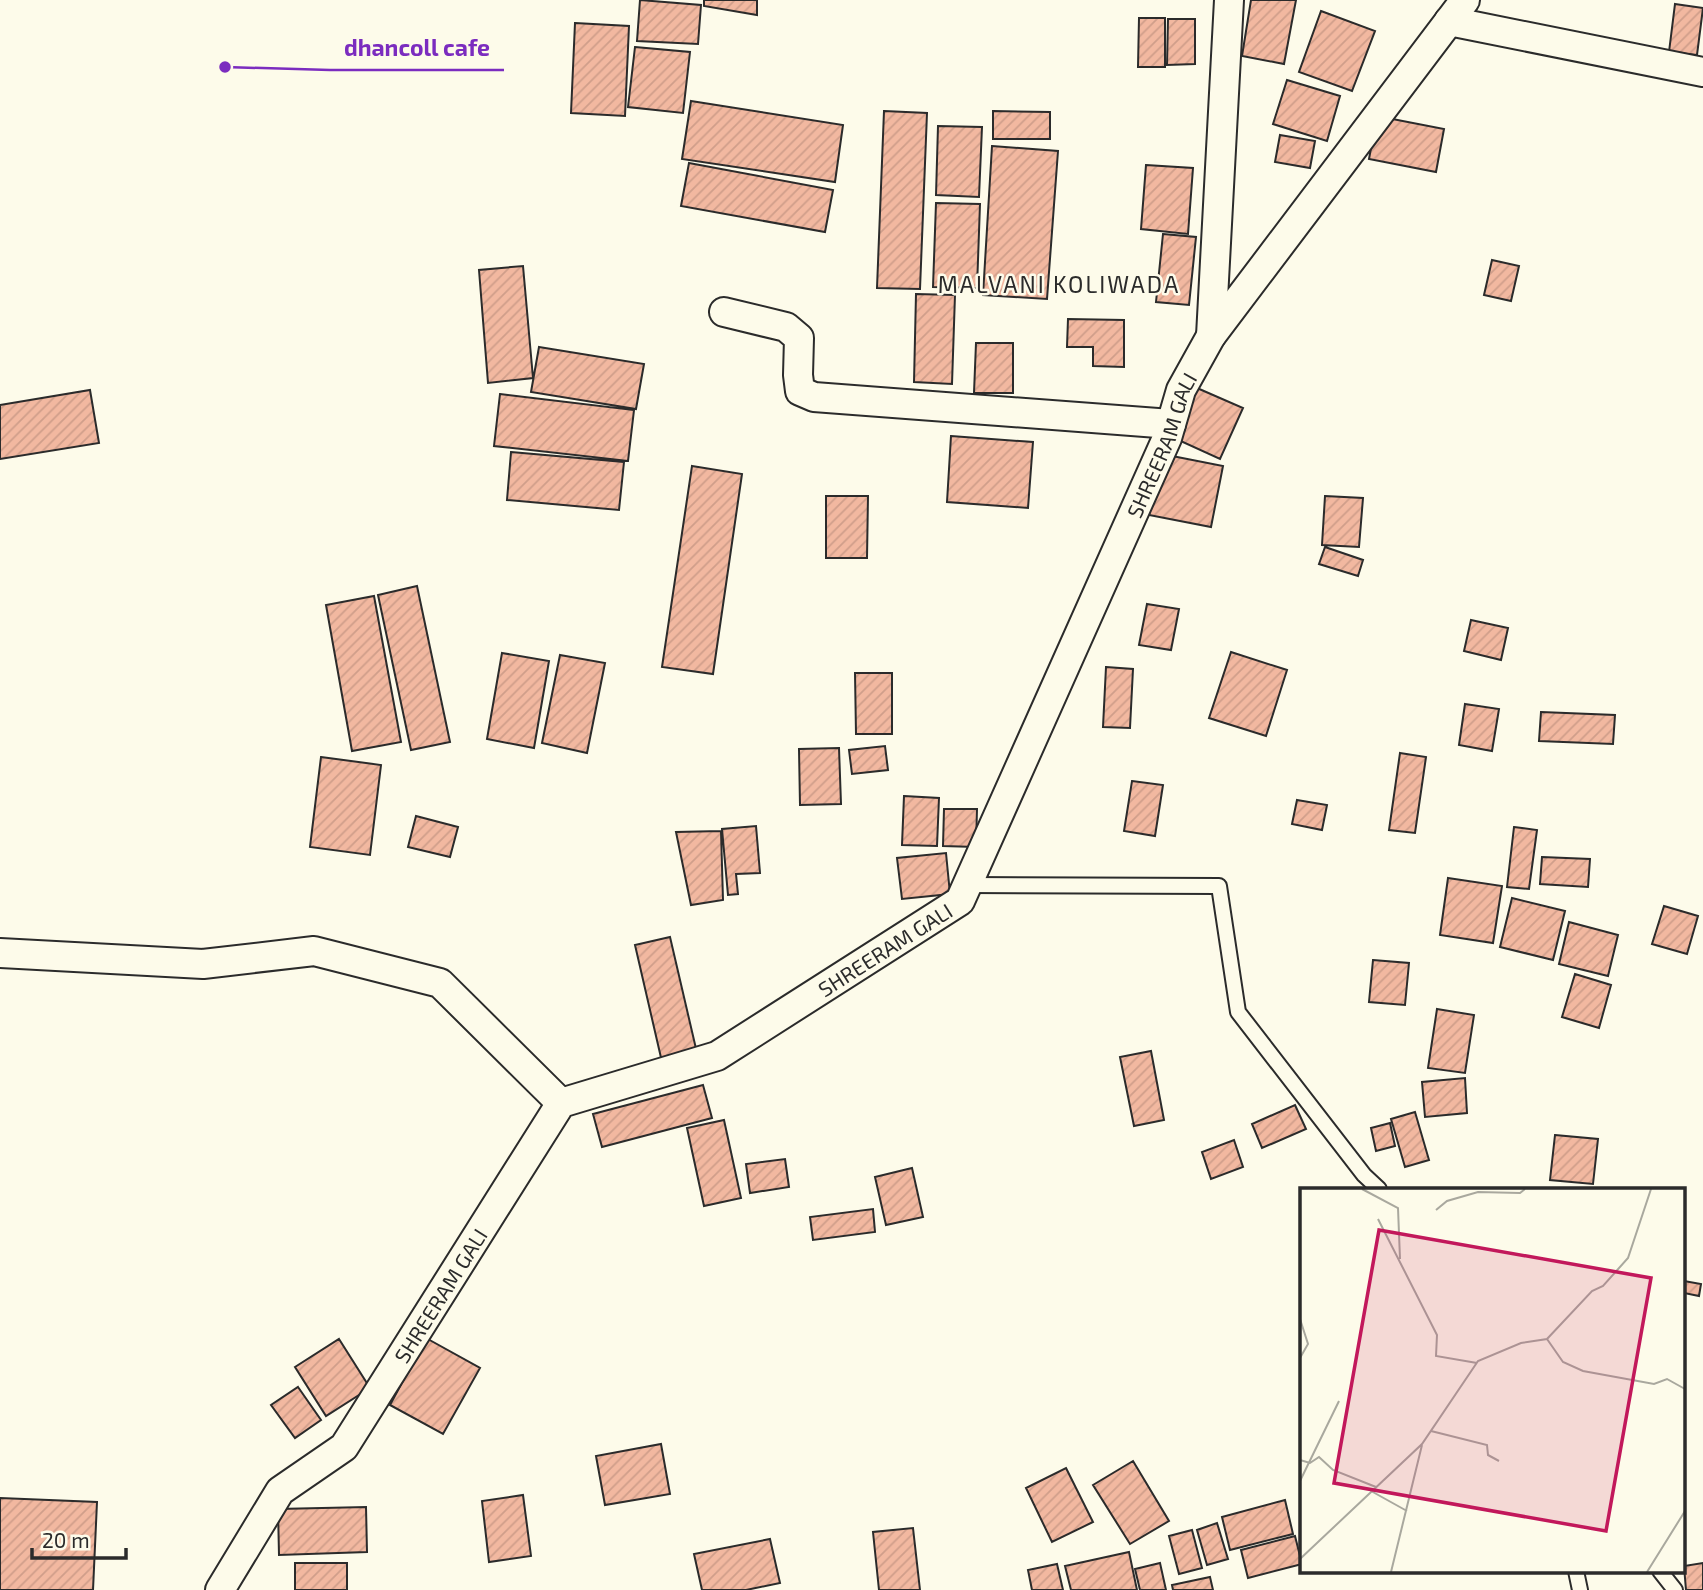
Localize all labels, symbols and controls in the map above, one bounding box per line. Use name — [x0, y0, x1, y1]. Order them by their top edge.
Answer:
callout: dhancoll cafe — [330, 26, 504, 70]
text: dhancoll cafe — [344, 33, 490, 61]
district label: MALVANI KOLIWADA — [938, 270, 1180, 298]
street label: SHREERAM GALI — [1121, 368, 1201, 521]
street label: SHREERAM GALI — [813, 897, 956, 1001]
inset map — [1300, 1188, 1686, 1572]
street label: SHREERAM GALI — [388, 1223, 491, 1367]
scale bar — [32, 1516, 126, 1560]
text: 20 m — [42, 1527, 90, 1552]

